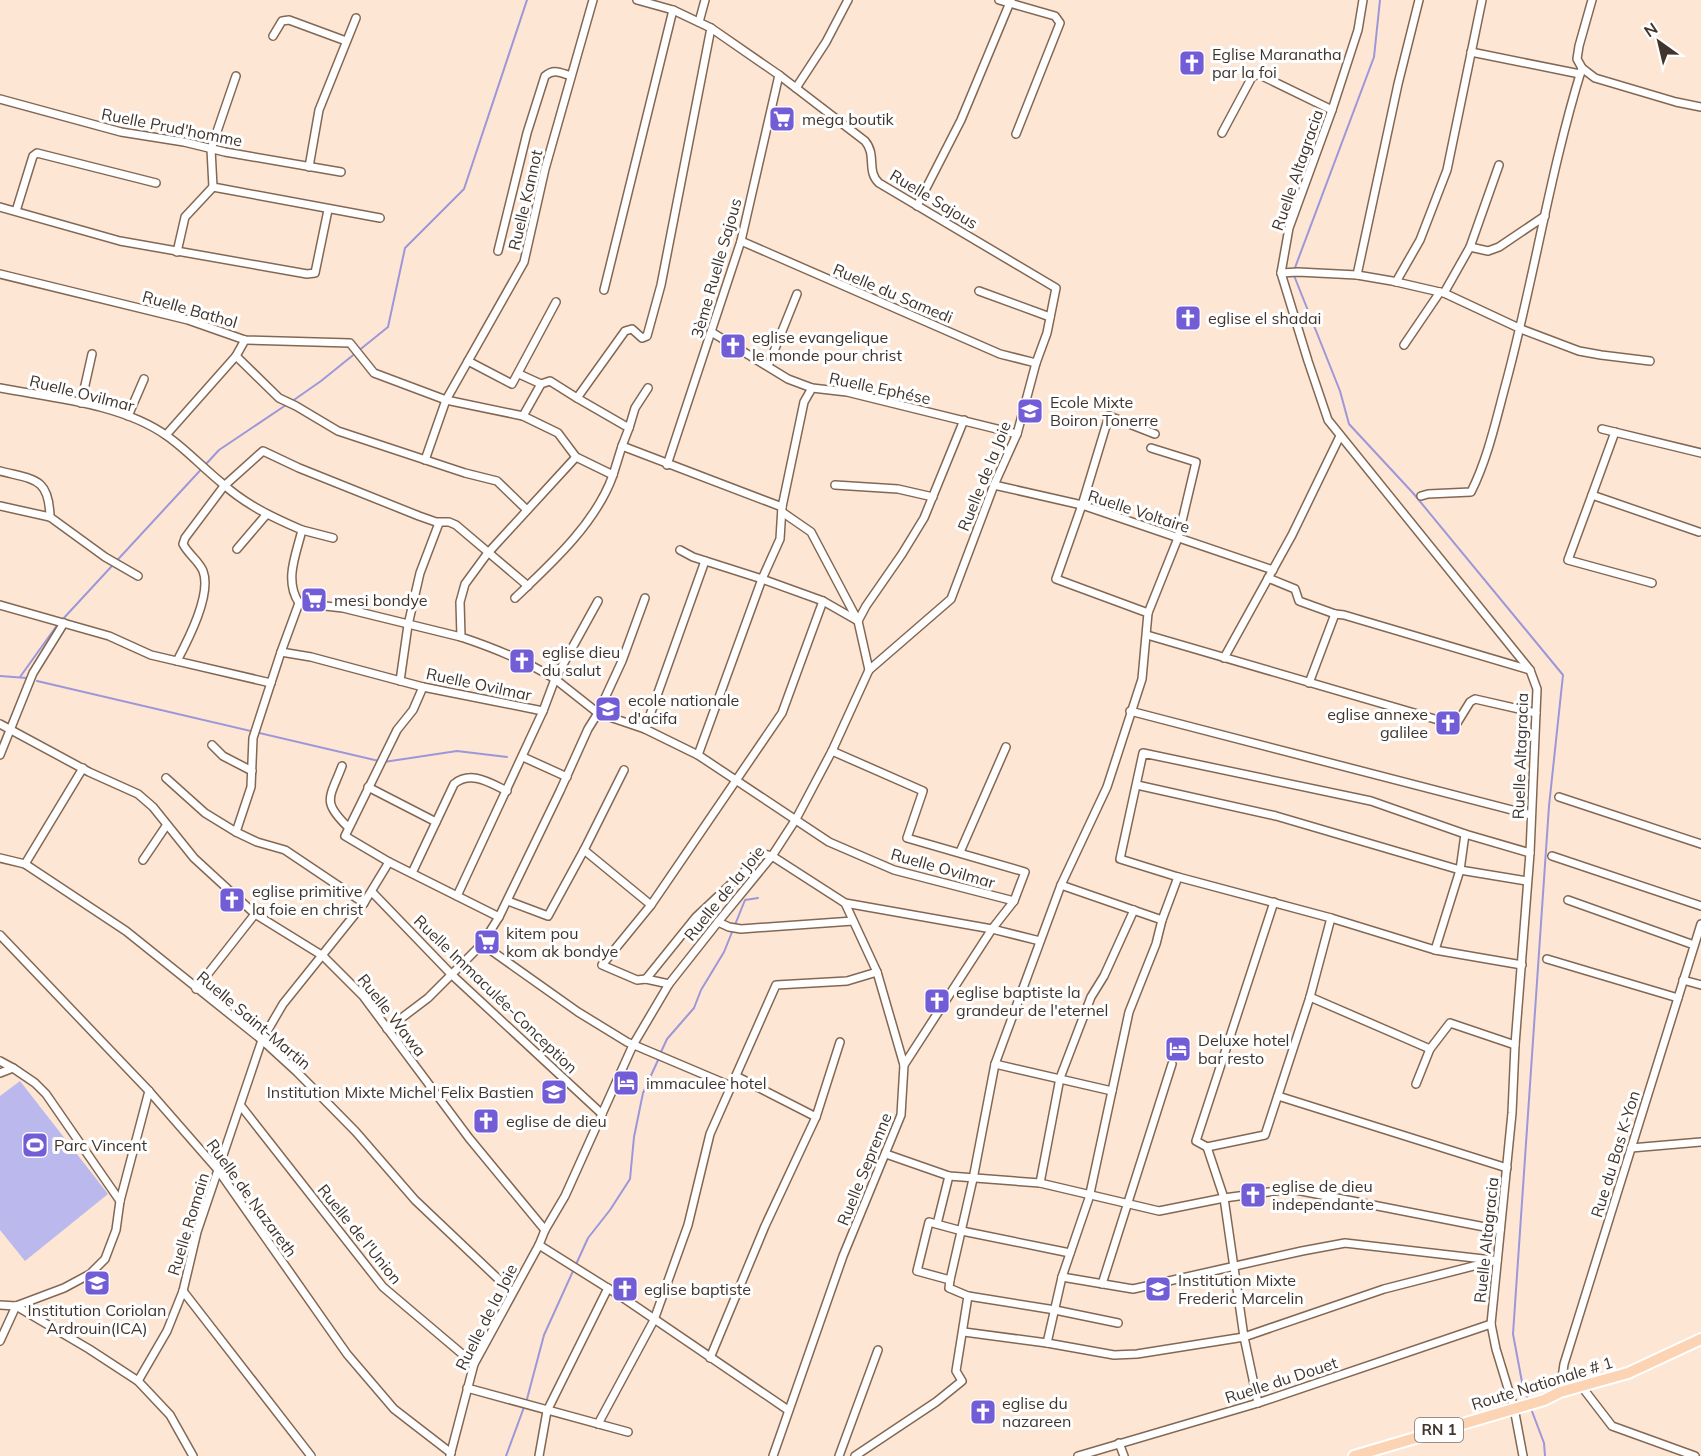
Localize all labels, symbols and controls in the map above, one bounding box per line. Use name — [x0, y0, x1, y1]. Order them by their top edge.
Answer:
north arrow — [1629, 12, 1689, 72]
text: N — [1640, 18, 1661, 41]
place label: Eglise Maranatha par la foi — [1212, 44, 1342, 82]
church icon: Eglise Maranatha par la foi — [1177, 48, 1207, 78]
street label: Ruelle Prud'homme — [100, 104, 244, 150]
supermarket icon: mega boutik — [767, 104, 797, 134]
street label: Ruelle Altagracia — [1267, 107, 1327, 233]
place label: mega boutik — [802, 109, 895, 129]
street label: Ruelle Kannot — [504, 147, 546, 252]
street label: Ruelle Sajous — [886, 165, 982, 233]
street label: 3ème Ruelle Sajous — [686, 196, 746, 340]
street label: Ruelle du Samedi — [830, 259, 956, 327]
street label: Ruelle Bathol — [140, 286, 240, 332]
church icon: eglise el shadai — [1173, 303, 1203, 333]
place label: eglise el shadai — [1208, 308, 1321, 328]
place label: eglise evangelique le monde pour christ — [752, 327, 902, 365]
church icon: eglise evangelique le monde pour christ — [718, 331, 748, 361]
street label: Ruelle Ephése — [827, 367, 933, 409]
street label: Ruelle Ovilmar — [27, 370, 137, 416]
place label: Ecole Mixte Boiron Tonerre — [1050, 392, 1158, 430]
school or university icon: Ecole Mixte Boiron Tonerre — [1015, 396, 1045, 426]
street label: Ruelle de la Joie — [953, 418, 1015, 534]
street label: Ruelle Voltaire — [1085, 485, 1193, 537]
supermarket icon: mesi bondye — [299, 585, 329, 615]
place label: mesi bondye — [334, 590, 427, 610]
place label: eglise dieu du salut — [542, 642, 620, 680]
church icon: eglise dieu du salut — [507, 646, 537, 676]
street label: Ruelle Ovilmar — [424, 663, 534, 705]
place label: ecole nationale d'acifa — [628, 690, 739, 728]
street label: Ruelle Altagracia — [1508, 692, 1532, 820]
school or university icon: ecole nationale d'acifa — [593, 694, 623, 724]
place label: eglise annexe galilee — [1327, 704, 1428, 742]
church icon: eglise annexe galilee — [1433, 708, 1463, 738]
street label: Ruelle de la Joie — [680, 841, 768, 945]
street label: Ruelle Ovilmar — [889, 844, 998, 892]
place label: eglise primitive la foie en christ — [252, 881, 364, 919]
church icon: eglise primitive la foie en christ — [217, 885, 247, 915]
street label: Ruelle Immaculée-Conception — [410, 911, 582, 1077]
place label: kitem pou kom ak bondye — [506, 923, 618, 961]
supermarket icon: kitem pou kom ak bondye — [472, 927, 502, 957]
street label: Ruelle Saint-Martin — [193, 966, 315, 1074]
street label: Ruelle Wawa — [354, 970, 430, 1060]
place label: eglise baptiste la grandeur de l'eternel — [956, 982, 1108, 1020]
church icon: eglise baptiste la grandeur de l'eternel — [922, 986, 952, 1016]
place label: Deluxe hotel bar resto — [1198, 1030, 1289, 1068]
hotel icon: Deluxe hotel bar resto — [1163, 1034, 1193, 1064]
hotel icon: immaculee hotel — [611, 1068, 641, 1098]
place label: immaculee hotel — [646, 1073, 767, 1093]
school or university icon: Institution Mixte Michel Felix Bastien — [539, 1077, 569, 1107]
place label: Institution Mixte Michel Felix Bastien — [267, 1082, 534, 1102]
street label: Rue du Bas K-Yon — [1586, 1088, 1644, 1220]
church icon: eglise de dieu — [471, 1106, 501, 1136]
street label: Ruelle Seprenne — [832, 1110, 896, 1228]
place label: eglise de dieu — [506, 1111, 607, 1131]
sports icon: Parc Vincent — [20, 1130, 50, 1160]
place label: Parc Vincent — [54, 1135, 148, 1155]
street label: Ruelle de Nazareth — [203, 1135, 301, 1261]
street label: Ruelle Romain — [163, 1170, 213, 1278]
place label: eglise de dieu independante — [1272, 1176, 1374, 1214]
street label: Ruelle Altagracia — [1469, 1176, 1503, 1304]
street label: Ruelle de l'Union — [314, 1180, 406, 1288]
church icon: eglise de dieu independante — [1238, 1180, 1268, 1210]
street label: Ruelle de la Joie — [451, 1261, 521, 1373]
school or university icon: Institution Coriolan Ardrouin(ICA) — [82, 1268, 112, 1298]
place label: Institution Mixte Frederic Marcelin — [1178, 1270, 1304, 1308]
church icon: eglise baptiste — [610, 1274, 640, 1304]
school or university icon: Institution Mixte Frederic Marcelin — [1143, 1274, 1173, 1304]
place label: eglise baptiste — [644, 1279, 751, 1299]
place label: Institution Coriolan Ardrouin(ICA) — [28, 1300, 166, 1338]
street label: Ruelle du Douet — [1222, 1352, 1340, 1408]
street label: Route Nationale # 1 — [1469, 1352, 1615, 1414]
place label: eglise du nazareen — [1002, 1393, 1071, 1431]
church icon: eglise du nazareen — [968, 1397, 998, 1427]
road number: RN 1 — [1415, 1418, 1463, 1442]

